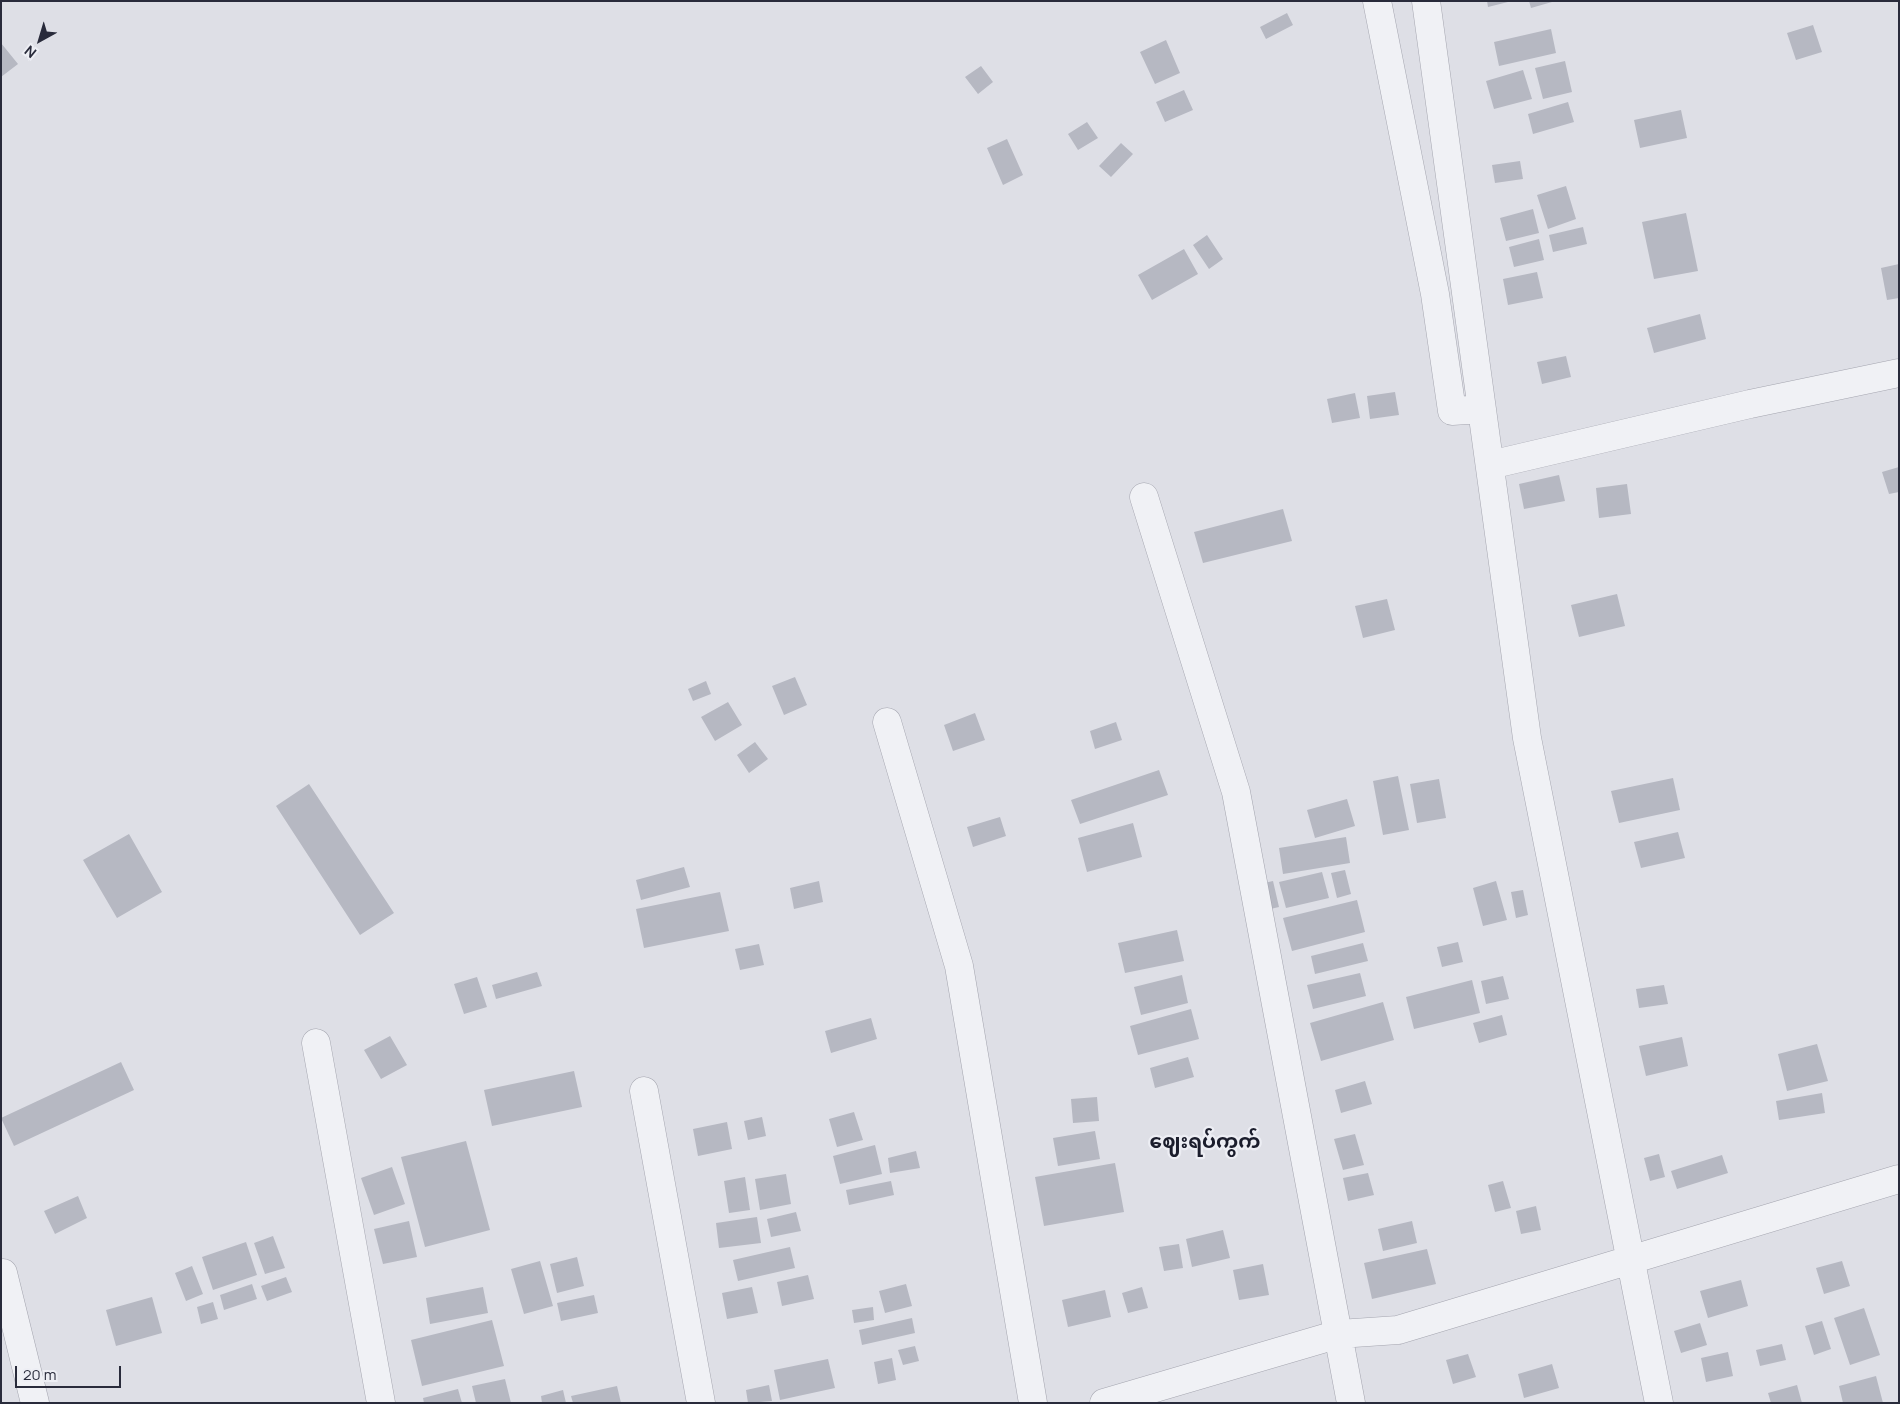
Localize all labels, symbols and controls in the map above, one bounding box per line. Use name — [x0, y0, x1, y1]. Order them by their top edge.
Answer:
north arrow — [15, 15, 65, 65]
text: N — [20, 41, 40, 63]
district label: ဈေးရပ်ကွက် — [1150, 1130, 1260, 1154]
scale bar — [18, 1356, 124, 1388]
text: 20 m — [23, 1364, 56, 1385]

